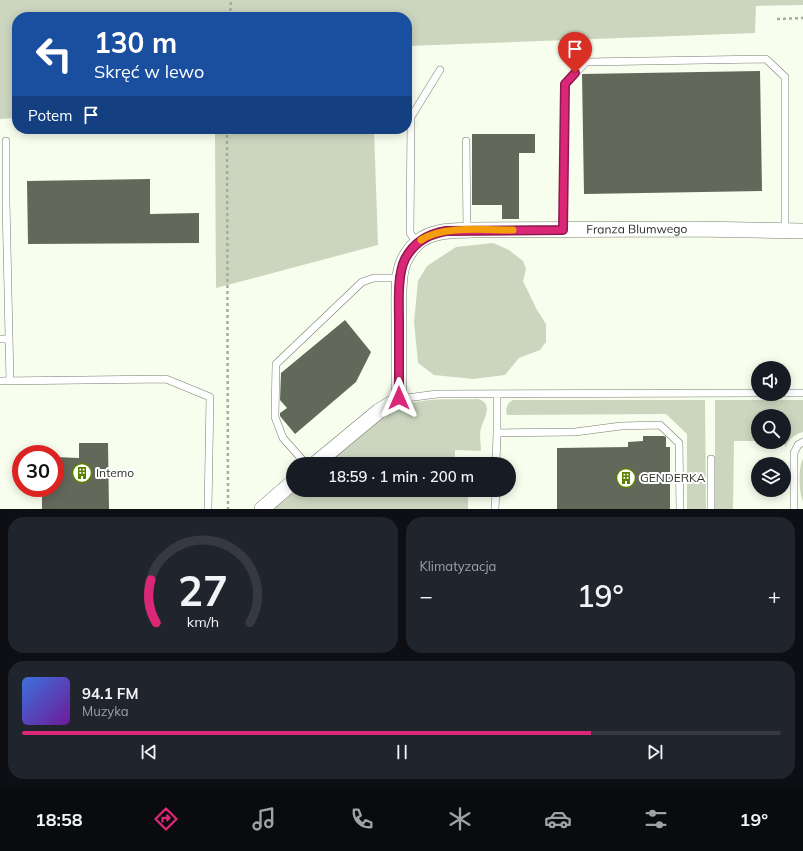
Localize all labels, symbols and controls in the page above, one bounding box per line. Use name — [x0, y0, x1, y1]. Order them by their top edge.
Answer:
text: 130 m — [94, 25, 177, 60]
icon: left — [28, 28, 80, 80]
pin — [558, 32, 592, 73]
icon: arrive — [564, 38, 586, 60]
text: Skręć w lewo — [94, 60, 204, 83]
icon: arrive — [80, 104, 102, 126]
text: Potem — [28, 106, 72, 125]
street label: Franza Blumwego — [586, 221, 688, 236]
map controls — [751, 361, 791, 497]
button: sound — [751, 361, 791, 401]
position arrow — [378, 377, 420, 419]
button: search — [751, 409, 791, 449]
speed limit sign: 30 — [12, 445, 64, 497]
button: layers — [751, 457, 791, 497]
building icon: Intemo — [71, 462, 93, 484]
place label: Intemo — [96, 465, 134, 480]
text: 18:59 · 1 min · 200 m — [328, 467, 474, 486]
building icon: GENDERKA — [615, 467, 637, 489]
place label: GENDERKA — [640, 470, 705, 485]
text: Klimatyzacja — [420, 558, 496, 574]
text: 27 — [178, 564, 228, 616]
text: 19° — [577, 577, 624, 615]
text: − — [420, 582, 433, 610]
text: + — [768, 582, 781, 610]
text: km/h — [187, 613, 219, 631]
text: 94.1 FM — [82, 684, 138, 703]
text: Muzyka — [82, 703, 129, 719]
icon: previous — [138, 741, 160, 763]
icon: pause — [391, 741, 413, 763]
icon: next — [644, 741, 666, 763]
icon: directions — [152, 805, 180, 833]
icon: music — [250, 805, 278, 833]
icon: phone — [348, 805, 376, 833]
icon: climate — [446, 805, 474, 833]
icon: car — [544, 805, 572, 833]
icon: filters — [642, 805, 670, 833]
text: 18:58 — [35, 808, 83, 831]
text: 19° — [740, 808, 768, 831]

